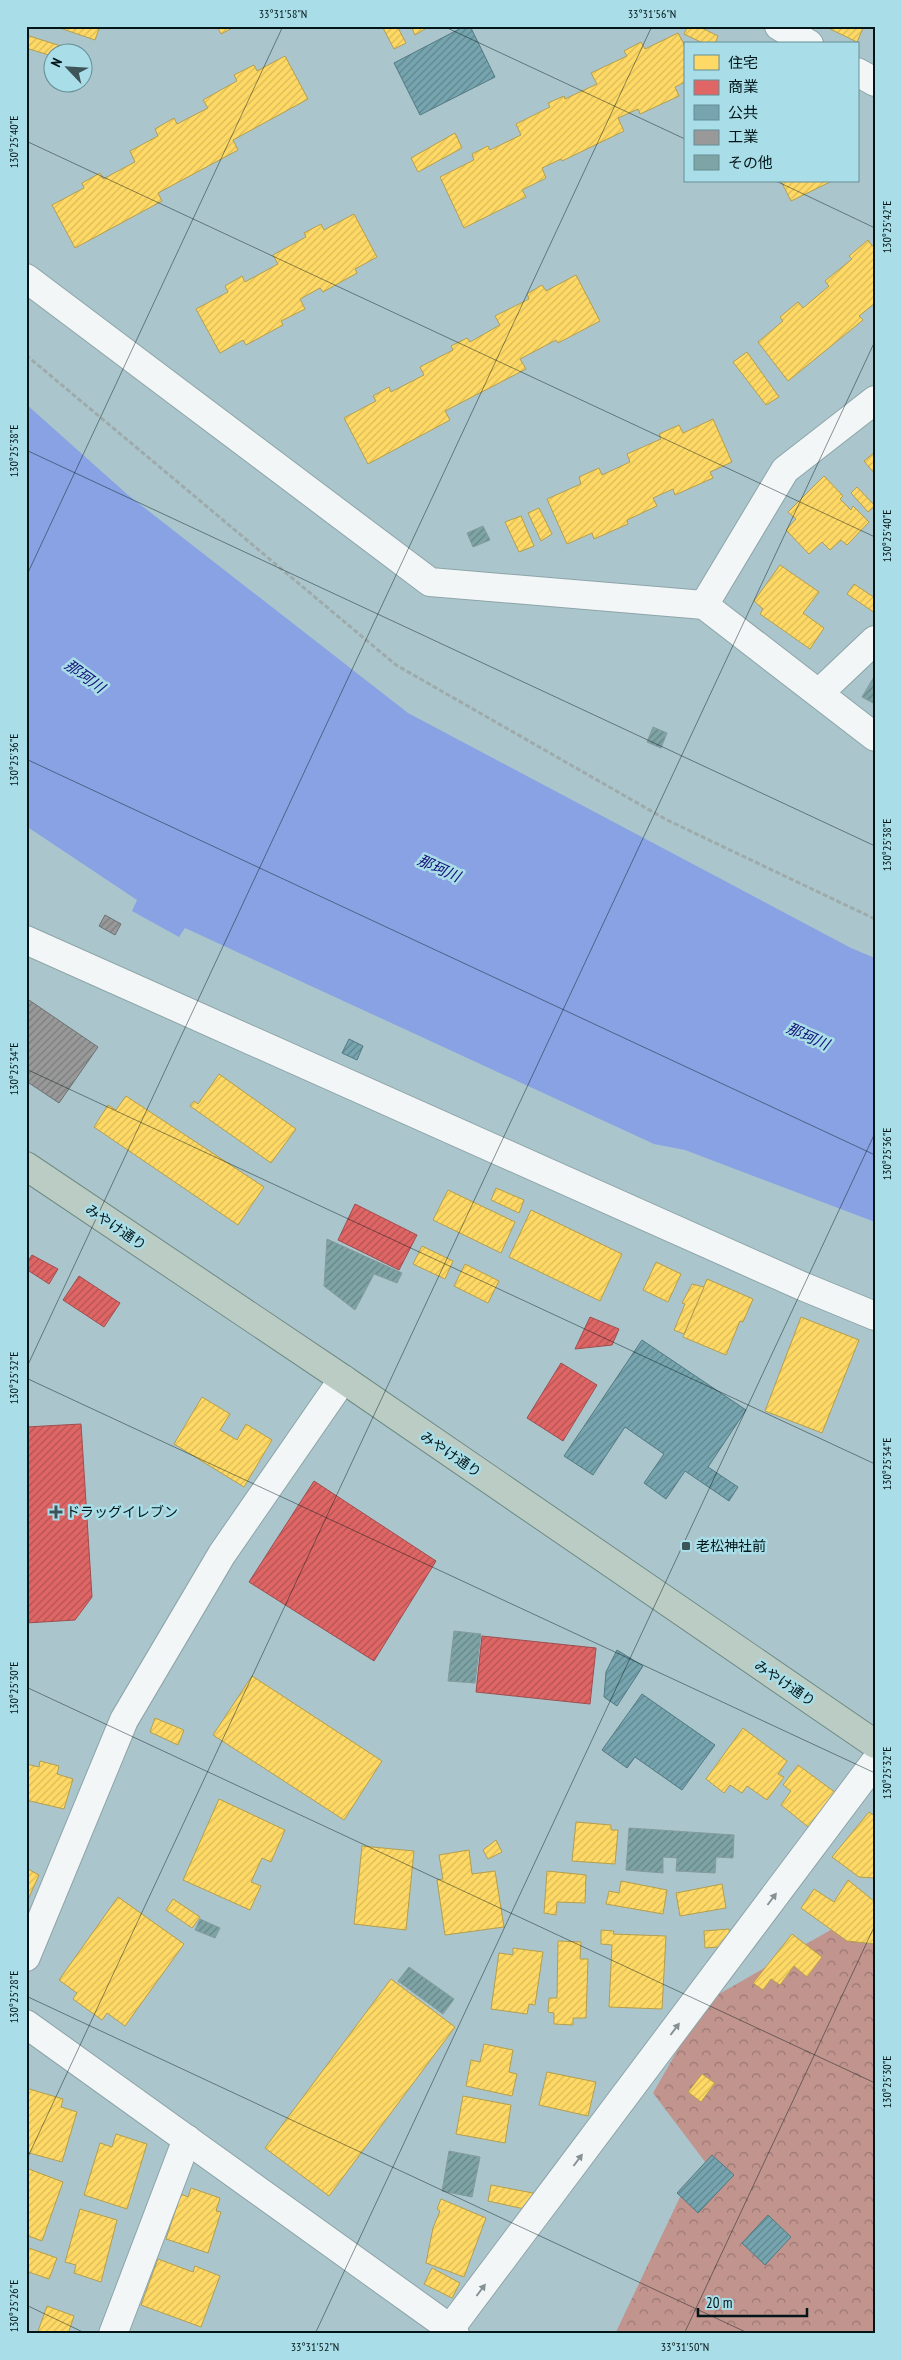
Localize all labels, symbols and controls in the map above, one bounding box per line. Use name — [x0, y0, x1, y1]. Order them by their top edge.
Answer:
text: 33°31'58"N — [259, 6, 307, 21]
text: 33°31'56"N — [628, 6, 676, 21]
north arrow — [42, 42, 92, 92]
legend — [684, 42, 858, 182]
text: 住宅 — [728, 53, 758, 72]
text: N — [46, 55, 66, 70]
text: 商業 — [728, 77, 758, 96]
text: 公共 — [728, 103, 758, 122]
text: 130°25'40"E — [6, 116, 21, 168]
text: 工業 — [728, 127, 758, 146]
text: その他 — [728, 153, 773, 172]
text: 130°25'42"E — [879, 201, 894, 253]
text: 130°25'38"E — [6, 425, 21, 477]
text: 130°25'40"E — [879, 510, 894, 562]
water label: 那珂川 — [61, 655, 110, 698]
text: 130°25'36"E — [6, 734, 21, 786]
text: 130°25'38"E — [879, 819, 894, 871]
water label: 那珂川 — [415, 850, 465, 887]
water label: 那珂川 — [784, 1018, 834, 1055]
text: 130°25'34"E — [6, 1043, 21, 1095]
text: 130°25'36"E — [879, 1128, 894, 1180]
street label: みやけ通り — [82, 1200, 150, 1254]
text: 130°25'32"E — [6, 1352, 21, 1404]
street label: みやけ通り — [417, 1427, 485, 1481]
text: 130°25'34"E — [879, 1438, 894, 1490]
place label: ドラッグイレブン — [66, 1503, 178, 1521]
marker: ドラッグイレブン — [50, 1506, 62, 1518]
place label: 老松神社前 — [696, 1537, 766, 1555]
marker: 老松神社前 — [680, 1540, 692, 1552]
street label: みやけ通り — [751, 1656, 819, 1710]
text: 130°25'30"E — [6, 1662, 21, 1714]
text: 130°25'32"E — [879, 1747, 894, 1799]
one-way arrow — [767, 1892, 777, 1906]
text: 130°25'28"E — [6, 1971, 21, 2023]
one-way arrow — [670, 2022, 680, 2036]
text: 130°25'30"E — [879, 2056, 894, 2108]
one-way arrow — [572, 2153, 582, 2166]
text: 130°25'26"E — [6, 2280, 21, 2332]
one-way arrow — [475, 2284, 486, 2297]
scale bar — [698, 2285, 807, 2317]
text: 20 m — [706, 2293, 732, 2312]
text: 33°31'52"N — [291, 2339, 339, 2354]
text: 33°31'50"N — [661, 2339, 709, 2354]

